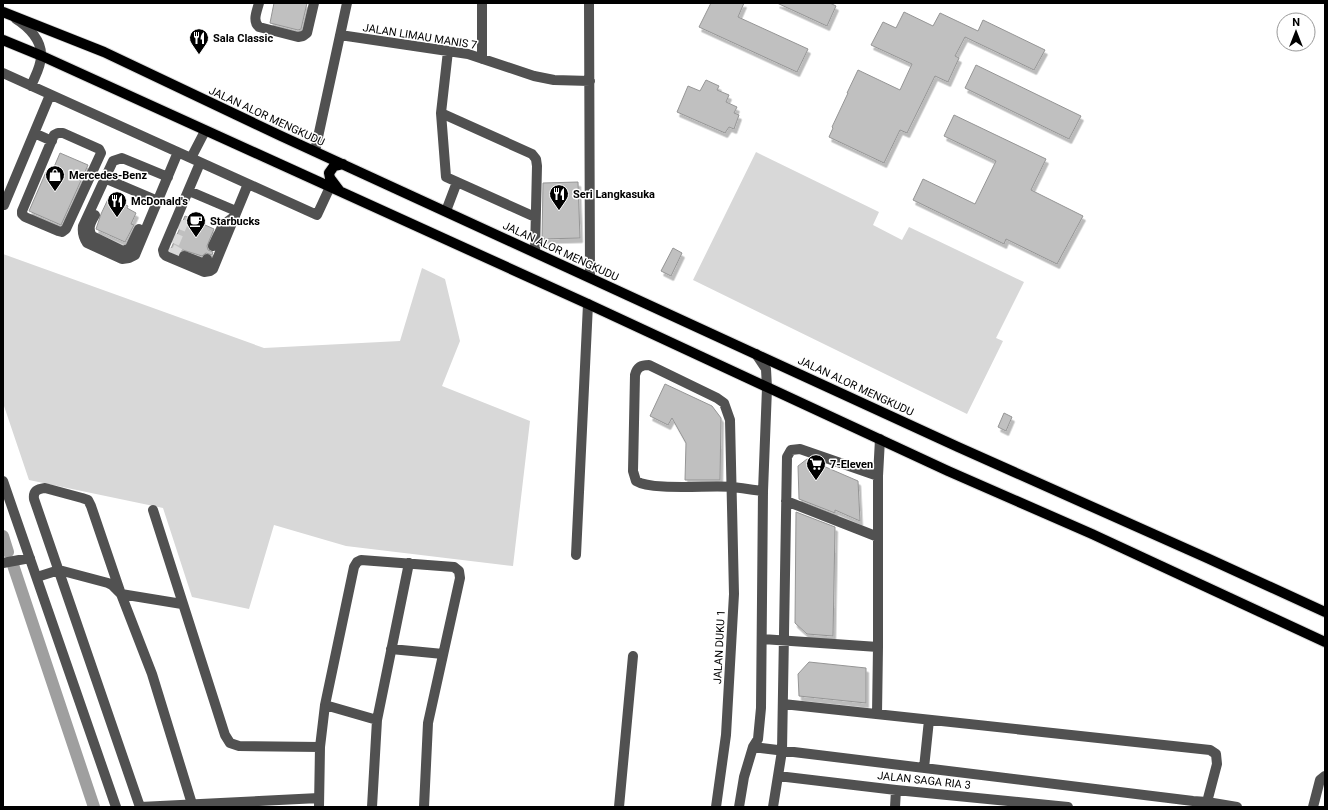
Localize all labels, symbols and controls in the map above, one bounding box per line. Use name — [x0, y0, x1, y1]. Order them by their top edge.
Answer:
north arrow — [1276, 12, 1316, 52]
text: N — [1292, 16, 1300, 29]
street label: JALAN LIMAU MANIS 7 — [362, 21, 478, 52]
restaurant icon: Sala Classic — [188, 27, 210, 55]
place label: Sala Classic — [213, 32, 273, 45]
street label: JALAN ALOR MENGKUDU — [207, 84, 327, 149]
shop icon: Mercedes-Benz — [44, 164, 66, 192]
place label: Mercedes-Benz — [69, 169, 147, 182]
restaurant icon: Seri Langkasuka — [548, 183, 570, 211]
place label: Seri Langkasuka — [573, 188, 655, 201]
restaurant icon: McDonald's — [106, 190, 128, 218]
place label: McDonald's — [131, 195, 188, 208]
cafe icon: Starbucks — [185, 210, 207, 238]
place label: Starbucks — [210, 215, 260, 228]
street label: JALAN ALOR MENGKUDU — [501, 219, 621, 284]
street label: JALAN ALOR MENGKUDU — [796, 354, 916, 419]
supermarket icon: 7-Eleven — [805, 453, 827, 481]
place label: 7-Eleven — [830, 458, 873, 471]
street label: JALAN DUKU 1 — [711, 610, 728, 684]
street label: JALAN SAGA RIA 3 — [877, 769, 971, 792]

